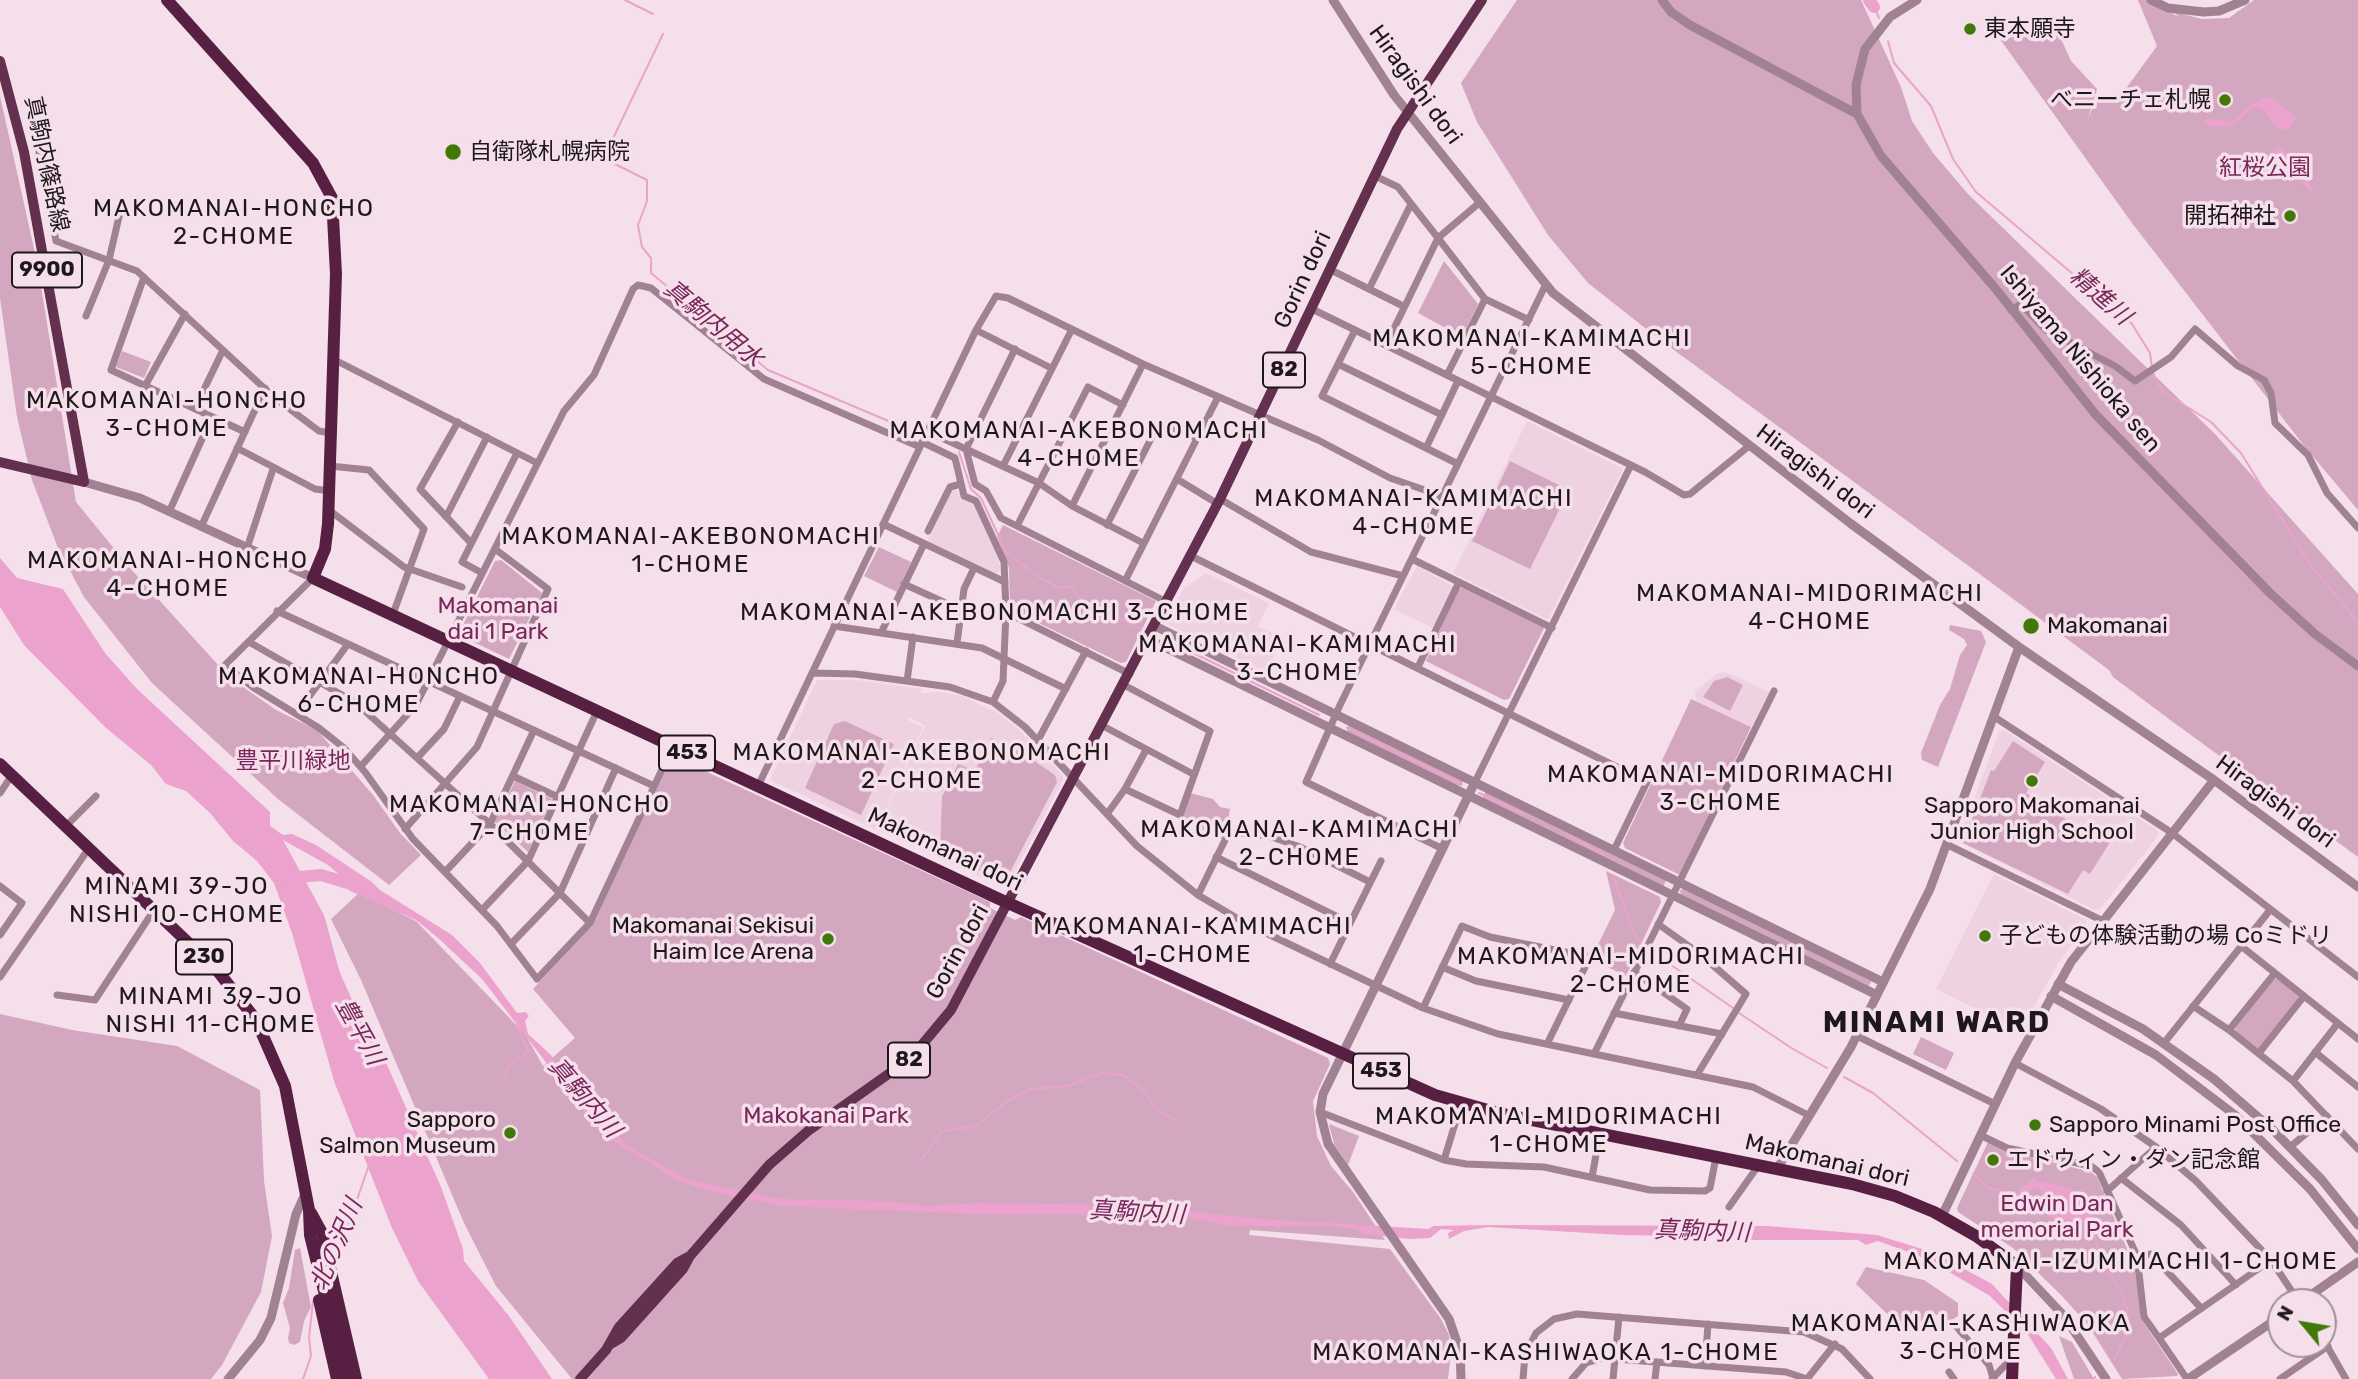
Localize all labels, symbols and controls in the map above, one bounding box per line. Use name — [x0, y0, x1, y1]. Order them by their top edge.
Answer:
place label: 東本願寺 — [1984, 15, 2076, 43]
street label: Hiragishi dori — [1362, 20, 1468, 150]
marker: 東本願寺 — [1962, 21, 1978, 37]
place label: べニーチェ札幌 — [2050, 86, 2211, 114]
marker: べニーチェ札幌 — [2217, 92, 2233, 108]
street label: 真駒内篠路線 — [18, 94, 74, 234]
place label: 自衛隊札幌病院 — [469, 138, 630, 166]
marker: 自衛隊札幌病院 — [443, 142, 463, 162]
park label: 紅桜公園 — [2219, 154, 2311, 182]
district label: MAKOMANAI-HONCHO 2-CHOME — [95, 195, 373, 251]
place label: 開拓神社 — [2184, 202, 2276, 230]
marker: 開拓神社 — [2282, 208, 2298, 224]
street label: Gorin dori — [1269, 227, 1337, 333]
road number: 9900 — [12, 252, 82, 288]
street label: Ishiyama Nishioka sen — [1994, 260, 2166, 458]
water label: 精進川 — [2063, 263, 2137, 331]
water label: 真駒内用水 — [658, 274, 768, 374]
district label: MAKOMANAI-KAMIMACHI 5-CHOME — [1375, 325, 1689, 381]
road number: 82 — [1263, 352, 1305, 388]
district label: MAKOMANAI-HONCHO 3-CHOME — [28, 387, 306, 443]
district label: MAKOMANAI-AKEBONOMACHI 4-CHOME — [892, 417, 1266, 473]
street label: Hiragishi dori — [1751, 419, 1879, 525]
district label: MAKOMANAI-KAMIMACHI 4-CHOME — [1257, 485, 1571, 541]
district label: MAKOMANAI-AKEBONOMACHI 1-CHOME — [504, 523, 878, 579]
district label: MAKOMANAI-HONCHO 4-CHOME — [29, 547, 307, 603]
district label: MAKOMANAI-MIDORIMACHI 4-CHOME — [1639, 580, 1981, 636]
park label: Makomanai dai 1 Park — [438, 592, 558, 646]
district label: MAKOMANAI-AKEBONOMACHI 3-CHOME — [744, 599, 1246, 627]
place label: Makomanai — [2047, 612, 2168, 640]
marker: Makomanai — [2021, 616, 2041, 636]
district label: MAKOMANAI-KAMIMACHI 3-CHOME — [1141, 631, 1455, 687]
district label: MAKOMANAI-HONCHO 6-CHOME — [220, 663, 498, 719]
road number: 453 — [659, 736, 715, 770]
district label: MAKOMANAI-AKEBONOMACHI 2-CHOME — [735, 739, 1109, 795]
park label: 豊平川緑地 — [236, 747, 350, 775]
street label: Hiragishi dori — [2210, 749, 2340, 855]
district label: MAKOMANAI-MIDORIMACHI 3-CHOME — [1550, 761, 1892, 817]
marker: Sapporo Makomanai Junior High School — [2024, 773, 2040, 789]
district label: MAKOMANAI-HONCHO 7-CHOME — [391, 791, 669, 847]
place label: Sapporo Makomanai Junior High School — [1924, 792, 2140, 846]
street label: Makomanai dori — [863, 802, 1027, 898]
district label: MAKOMANAI-KAMIMACHI 2-CHOME — [1143, 816, 1457, 872]
district label: MINAMI 39-JO NISHI 10-CHOME — [71, 873, 283, 929]
street label: Gorin dori — [921, 900, 995, 1004]
place label: Makomanai Sekisui Haim Ice Arena — [612, 912, 814, 966]
district label: MAKOMANAI-KAMIMACHI 1-CHOME — [1036, 913, 1350, 969]
place label: 子どもの体験活動の場 Coミドリ — [1999, 922, 2332, 950]
marker: 子どもの体験活動の場 Coミドリ — [1977, 928, 1993, 944]
marker: Makomanai Sekisui Haim Ice Arena — [820, 931, 836, 947]
road number: 230 — [176, 940, 232, 974]
district label: MAKOMANAI-MIDORIMACHI 2-CHOME — [1460, 943, 1802, 999]
district label: MINAMI 39-JO NISHI 11-CHOME — [107, 983, 315, 1039]
water label: 豊平川 — [329, 994, 389, 1070]
district label: MINAMI WARD — [1824, 1005, 2050, 1041]
road number: 82 — [888, 1042, 930, 1078]
water label: 真駒内川 — [542, 1052, 626, 1144]
road number: 453 — [1353, 1054, 1409, 1088]
park label: Makokanai Park — [743, 1102, 909, 1130]
district label: MAKOMANAI-MIDORIMACHI 1-CHOME — [1378, 1103, 1720, 1159]
place label: Sapporo Salmon Museum — [319, 1106, 496, 1160]
place label: Sapporo Minami Post Office — [2049, 1111, 2341, 1139]
marker: Sapporo Minami Post Office — [2027, 1117, 2043, 1133]
marker: Sapporo Salmon Museum — [502, 1125, 518, 1141]
street label: Makomanai dori — [1742, 1129, 1912, 1193]
place label: エドウィン・ダン記念館 — [2007, 1146, 2260, 1174]
marker: エドウィン・ダン記念館 — [1985, 1152, 2001, 1168]
park label: Edwin Dan memorial Park — [1980, 1190, 2134, 1244]
water label: 北の沢川 — [305, 1195, 369, 1295]
water label: 真駒内川 — [1088, 1196, 1186, 1230]
water label: 真駒内川 — [1654, 1216, 1750, 1248]
district label: MAKOMANAI-IZUMIMACHI 1-CHOME — [1887, 1248, 2335, 1276]
north arrow — [2267, 1288, 2337, 1358]
text: N — [2272, 1302, 2298, 1325]
district label: MAKOMANAI-KASHIWAOKA 3-CHOME — [1793, 1310, 2129, 1366]
district label: MAKOMANAI-KASHIWAOKA 1-CHOME — [1316, 1339, 1776, 1367]

